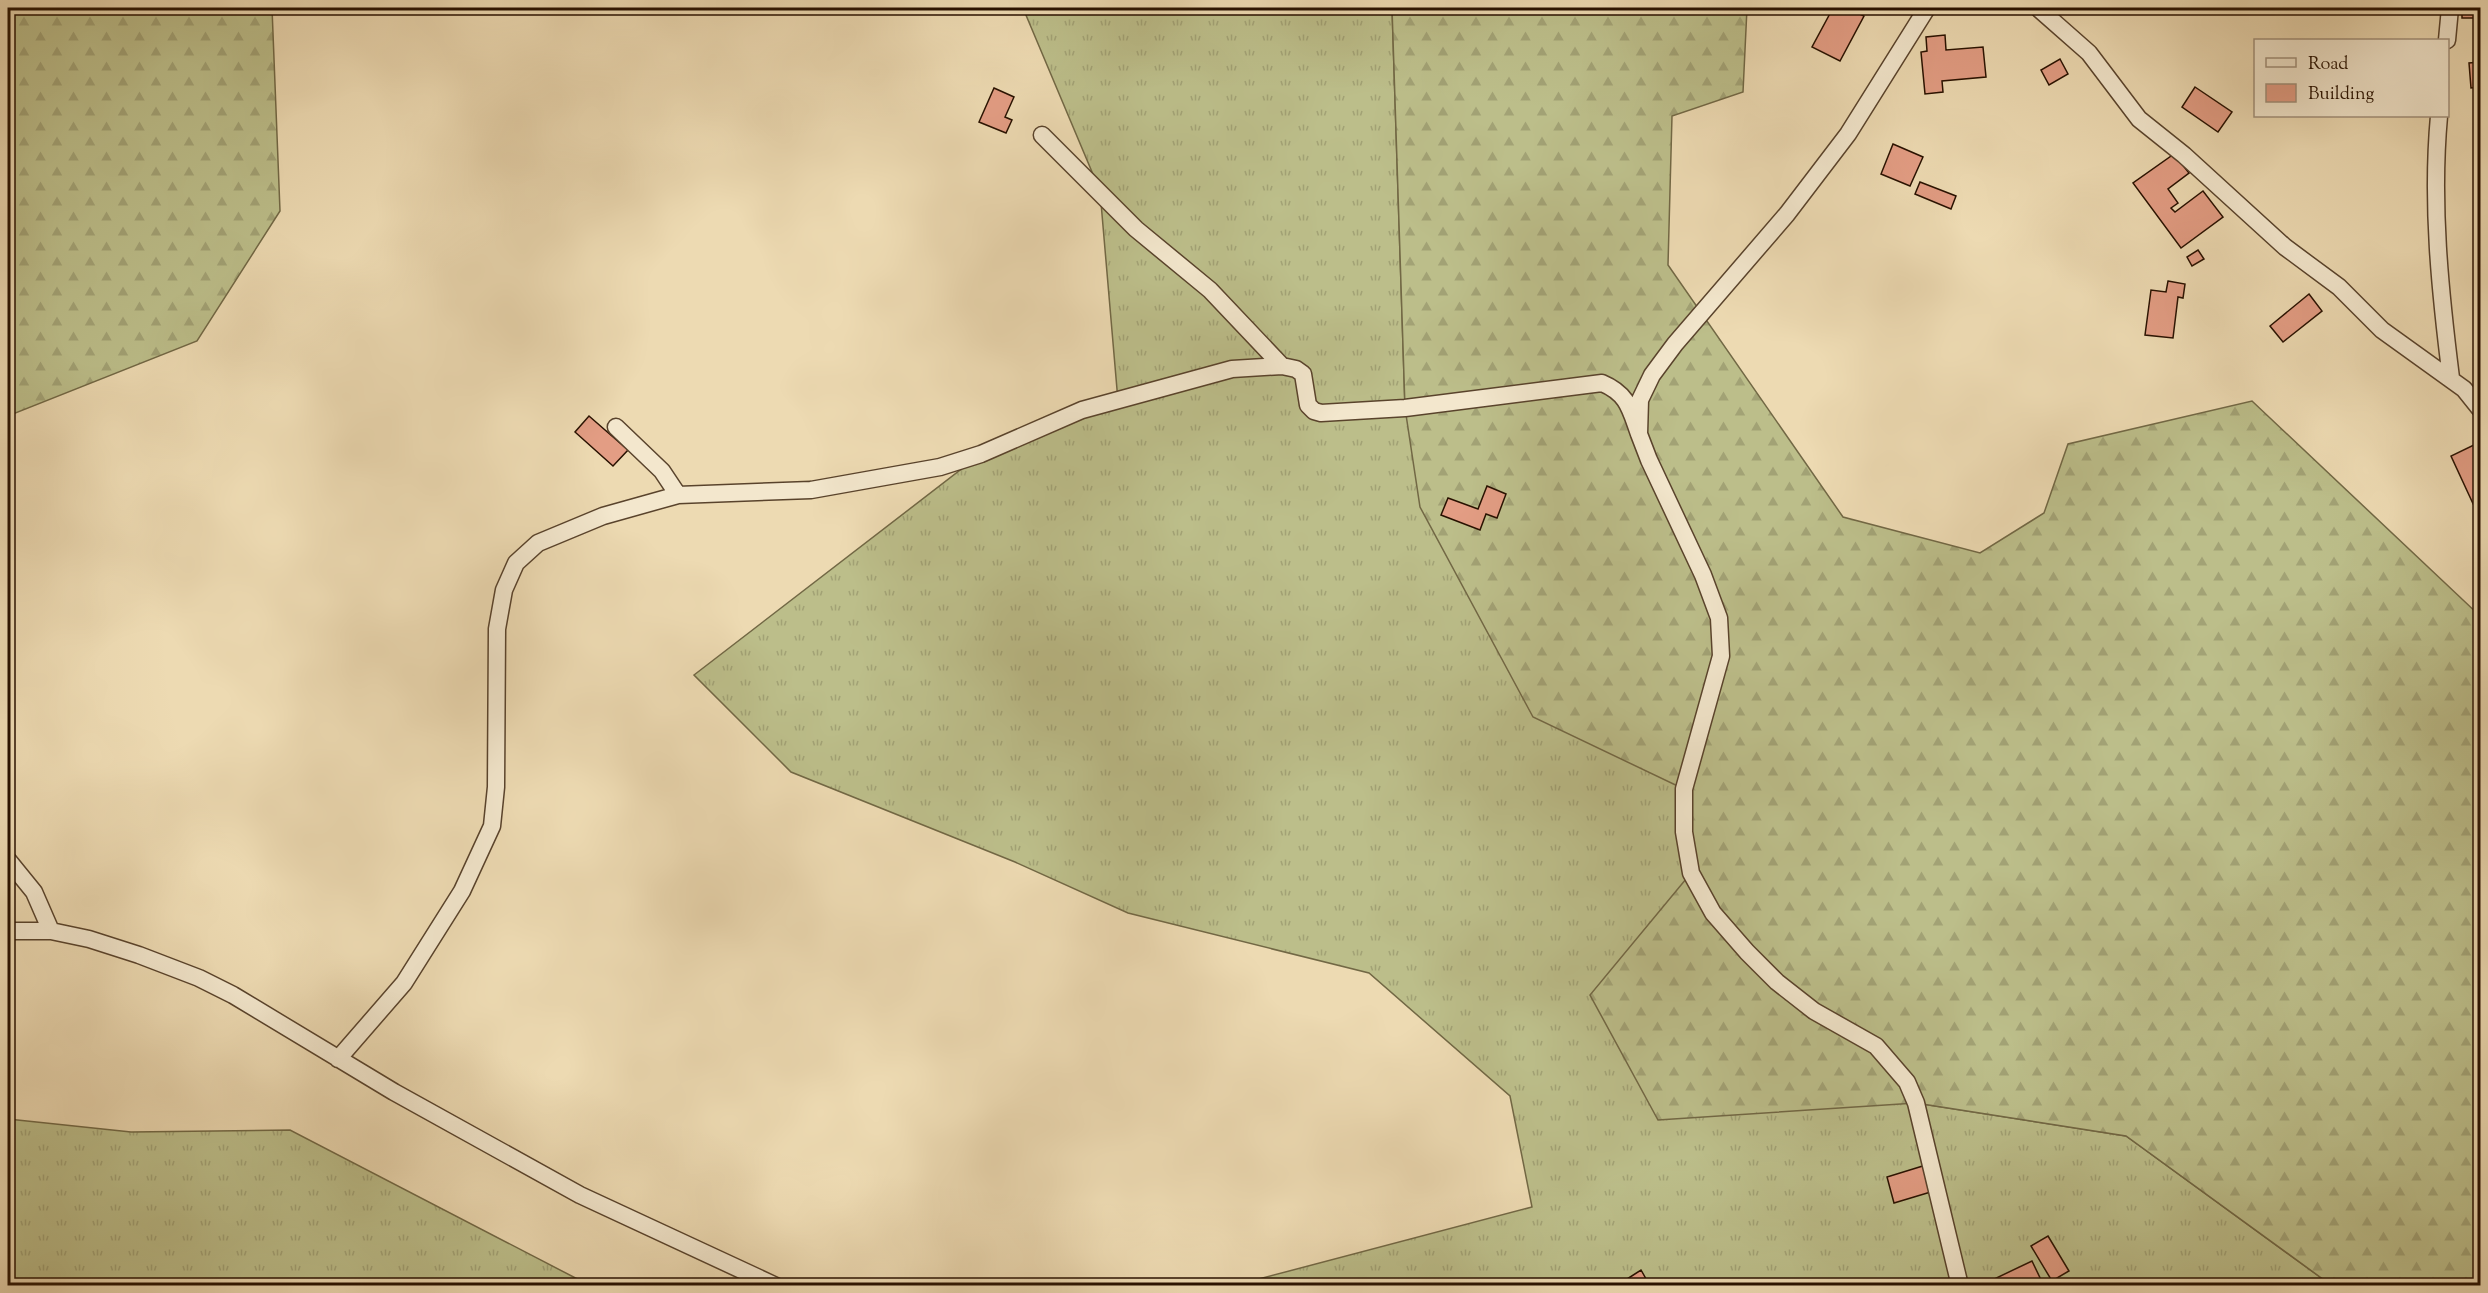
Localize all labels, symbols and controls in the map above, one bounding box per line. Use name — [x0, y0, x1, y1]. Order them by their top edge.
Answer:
legend — [2254, 39, 2449, 117]
text: Road — [2308, 52, 2348, 78]
text: Building — [2308, 82, 2374, 108]

